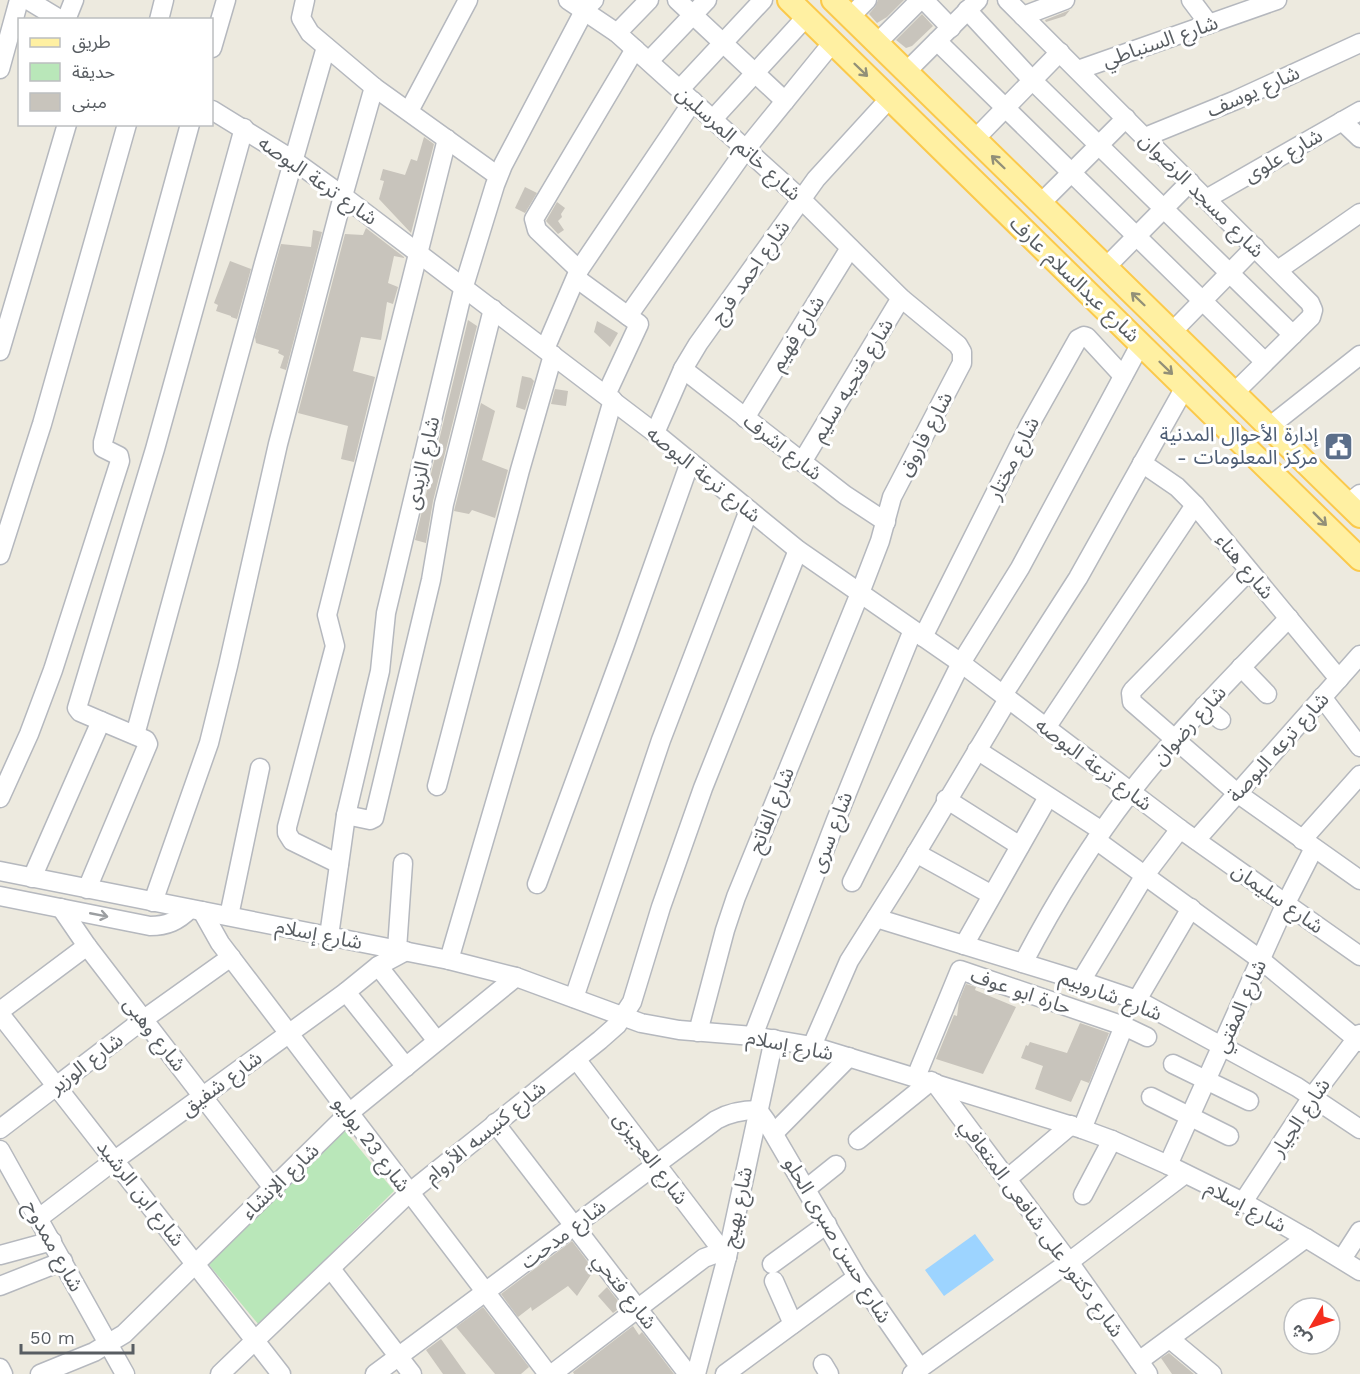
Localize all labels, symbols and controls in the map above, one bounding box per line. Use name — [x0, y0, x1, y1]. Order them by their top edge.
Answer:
street label: شارع السنباطي — [1099, 10, 1222, 75]
legend — [18, 18, 213, 126]
text: طريق — [72, 31, 111, 53]
street label: شارع يوسف — [1203, 60, 1304, 125]
text: حديقة — [72, 61, 115, 82]
one-way arrow — [854, 63, 869, 77]
street label: شارع خاتم المرسلين — [669, 81, 806, 208]
text: مبنى — [72, 91, 107, 113]
street label: شارع علوى — [1240, 123, 1328, 190]
street label: شارع مسجد الرضوان — [1132, 128, 1269, 265]
street label: شارع ترعة البوصه — [252, 130, 382, 232]
one-way arrow — [991, 155, 1006, 170]
street label: شارع عبدالسلام عارف — [1003, 211, 1145, 349]
street label: شارع احمد فرج — [705, 216, 797, 330]
street label: شارع فهيم — [765, 291, 832, 376]
one-way arrow — [1130, 291, 1145, 306]
street label: شارع فتحيه سليم — [806, 314, 901, 447]
one-way arrow — [1158, 360, 1173, 375]
street label: شارع فاروق — [893, 388, 960, 482]
street label: شارع اشرف — [737, 409, 827, 488]
street label: شارع مختار — [981, 413, 1047, 506]
street label: شارع الزيدى — [400, 414, 447, 513]
street label: شارع ترعة البوصه — [640, 421, 766, 530]
place label: إدارة الأحوال المدنية - مركز المعلومات — [1160, 422, 1319, 469]
public building icon: إدارة الأحوال المدنية - مركز المعلومات — [1323, 430, 1355, 462]
one-way arrow — [1312, 511, 1327, 526]
street label: شارع هناء — [1208, 528, 1279, 606]
street label: شارع رضوان — [1147, 680, 1233, 772]
street label: شارع ترعه البوصة — [1222, 687, 1336, 809]
street label: شارع ترعة البوصه — [1029, 712, 1157, 818]
street label: شارع الفاتح — [743, 764, 802, 858]
street label: شارع سرى — [805, 788, 860, 877]
street label: شارع سليمان — [1226, 858, 1328, 941]
one-way arrow — [88, 910, 108, 921]
street label: شارع إسلام — [273, 914, 364, 957]
street label: شارع المفتي — [1209, 956, 1275, 1058]
street label: حارة ابو عوف — [968, 963, 1074, 1019]
street label: شارع شاروبيم — [1055, 965, 1166, 1028]
street label: شارع وهبى — [116, 992, 191, 1078]
street label: شارع إسلام — [744, 1025, 835, 1068]
street label: شارع الوزير — [44, 1028, 129, 1101]
street label: شارع شفيق — [176, 1045, 268, 1123]
street label: شارع الجيار — [1265, 1073, 1337, 1163]
street label: شارع كنيسه الأروام — [420, 1076, 552, 1191]
street label: شارع 23 يوليو — [326, 1091, 416, 1198]
street label: شارع العجيزى — [606, 1107, 694, 1211]
street label: شارع دكتور على شافعى المتعافي — [952, 1114, 1129, 1344]
street label: شارع ابن الرشيد — [90, 1135, 190, 1253]
street label: شارع الإنشاء — [236, 1138, 326, 1226]
street label: شارع حسن صبرى الحلو — [776, 1153, 897, 1329]
street label: شارع بهيج — [717, 1165, 760, 1250]
street label: شارع إسلام — [1200, 1175, 1290, 1240]
street label: شارع مدحت — [516, 1194, 612, 1276]
street label: شارع ممدوح — [17, 1196, 89, 1297]
street label: شارع فتحي — [585, 1248, 662, 1336]
north arrow — [1282, 1296, 1342, 1356]
scale bar — [21, 1317, 134, 1355]
text: ش — [1286, 1321, 1315, 1350]
text: 50 m — [30, 1327, 75, 1348]

